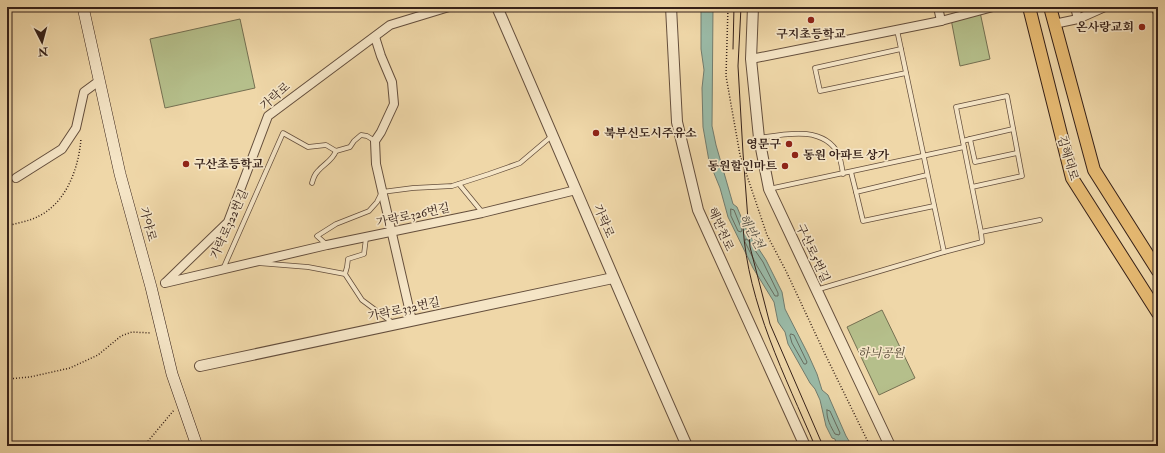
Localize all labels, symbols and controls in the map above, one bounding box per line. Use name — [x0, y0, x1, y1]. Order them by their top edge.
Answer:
marker: 구지초등학교 — [806, 15, 816, 25]
place label: 온사랑교회 — [1076, 20, 1134, 35]
north arrow — [22, 22, 62, 62]
marker: 온사랑교회 — [1137, 22, 1147, 32]
place label: 구지초등학교 — [776, 27, 846, 42]
text: N — [36, 44, 50, 59]
street label: 가락로 — [257, 79, 294, 113]
place label: 북부신도시주유소 — [604, 126, 697, 141]
marker: 북부신도시주유소 — [591, 128, 601, 138]
street label: 김해대로 — [1054, 134, 1082, 183]
place label: 영문구 — [746, 137, 781, 152]
marker: 영문구 — [784, 139, 794, 149]
place label: 동원 아파트 상가 — [803, 148, 890, 163]
marker: 동원 아파트 상가 — [790, 150, 800, 160]
place label: 구산초등학교 — [194, 157, 264, 172]
marker: 구산초등학교 — [181, 159, 191, 169]
place label: 동원할인마트 — [707, 159, 777, 174]
marker: 동원할인마트 — [780, 161, 790, 171]
street label: 가락로322번길 — [207, 187, 252, 261]
street label: 가락로326번길 — [375, 200, 451, 231]
street label: 가락로 — [590, 202, 617, 241]
street label: 가야로 — [136, 205, 159, 243]
street label: 해반천로 — [704, 205, 737, 254]
water label: 해반천 — [735, 211, 768, 253]
street label: 구산로5번길 — [792, 221, 833, 285]
street label: 가락로332번길 — [367, 295, 441, 324]
park label: 하늬공원 — [858, 346, 906, 361]

